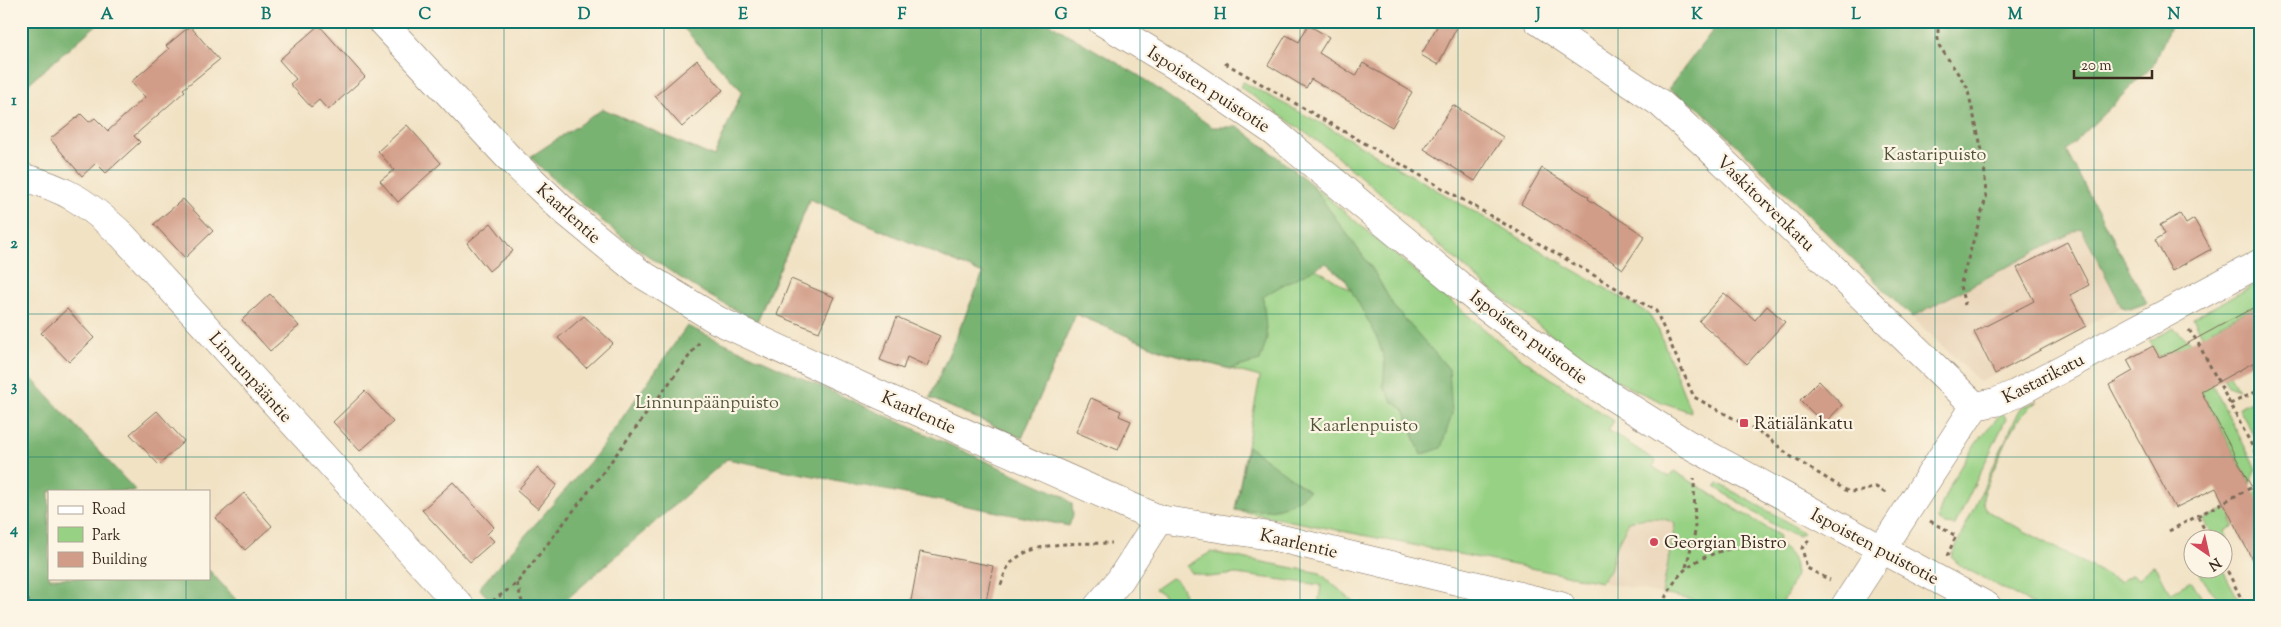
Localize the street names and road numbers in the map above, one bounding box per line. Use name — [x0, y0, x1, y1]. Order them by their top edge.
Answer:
street label: Ispoisten puistotie — [1141, 41, 1275, 140]
street label: Vaskitorvenkatu — [1709, 150, 1820, 259]
street label: Kaarlentie — [529, 178, 606, 251]
street label: Ispoisten puistotie — [1463, 285, 1592, 392]
street label: Linnunpääntie — [202, 327, 297, 430]
street label: Kastarikatu — [1998, 348, 2089, 412]
street label: Kaarlentie — [877, 386, 960, 442]
street label: Ispoisten puistotie — [1805, 503, 1943, 593]
street label: Kaarlentie — [1257, 523, 1340, 567]

